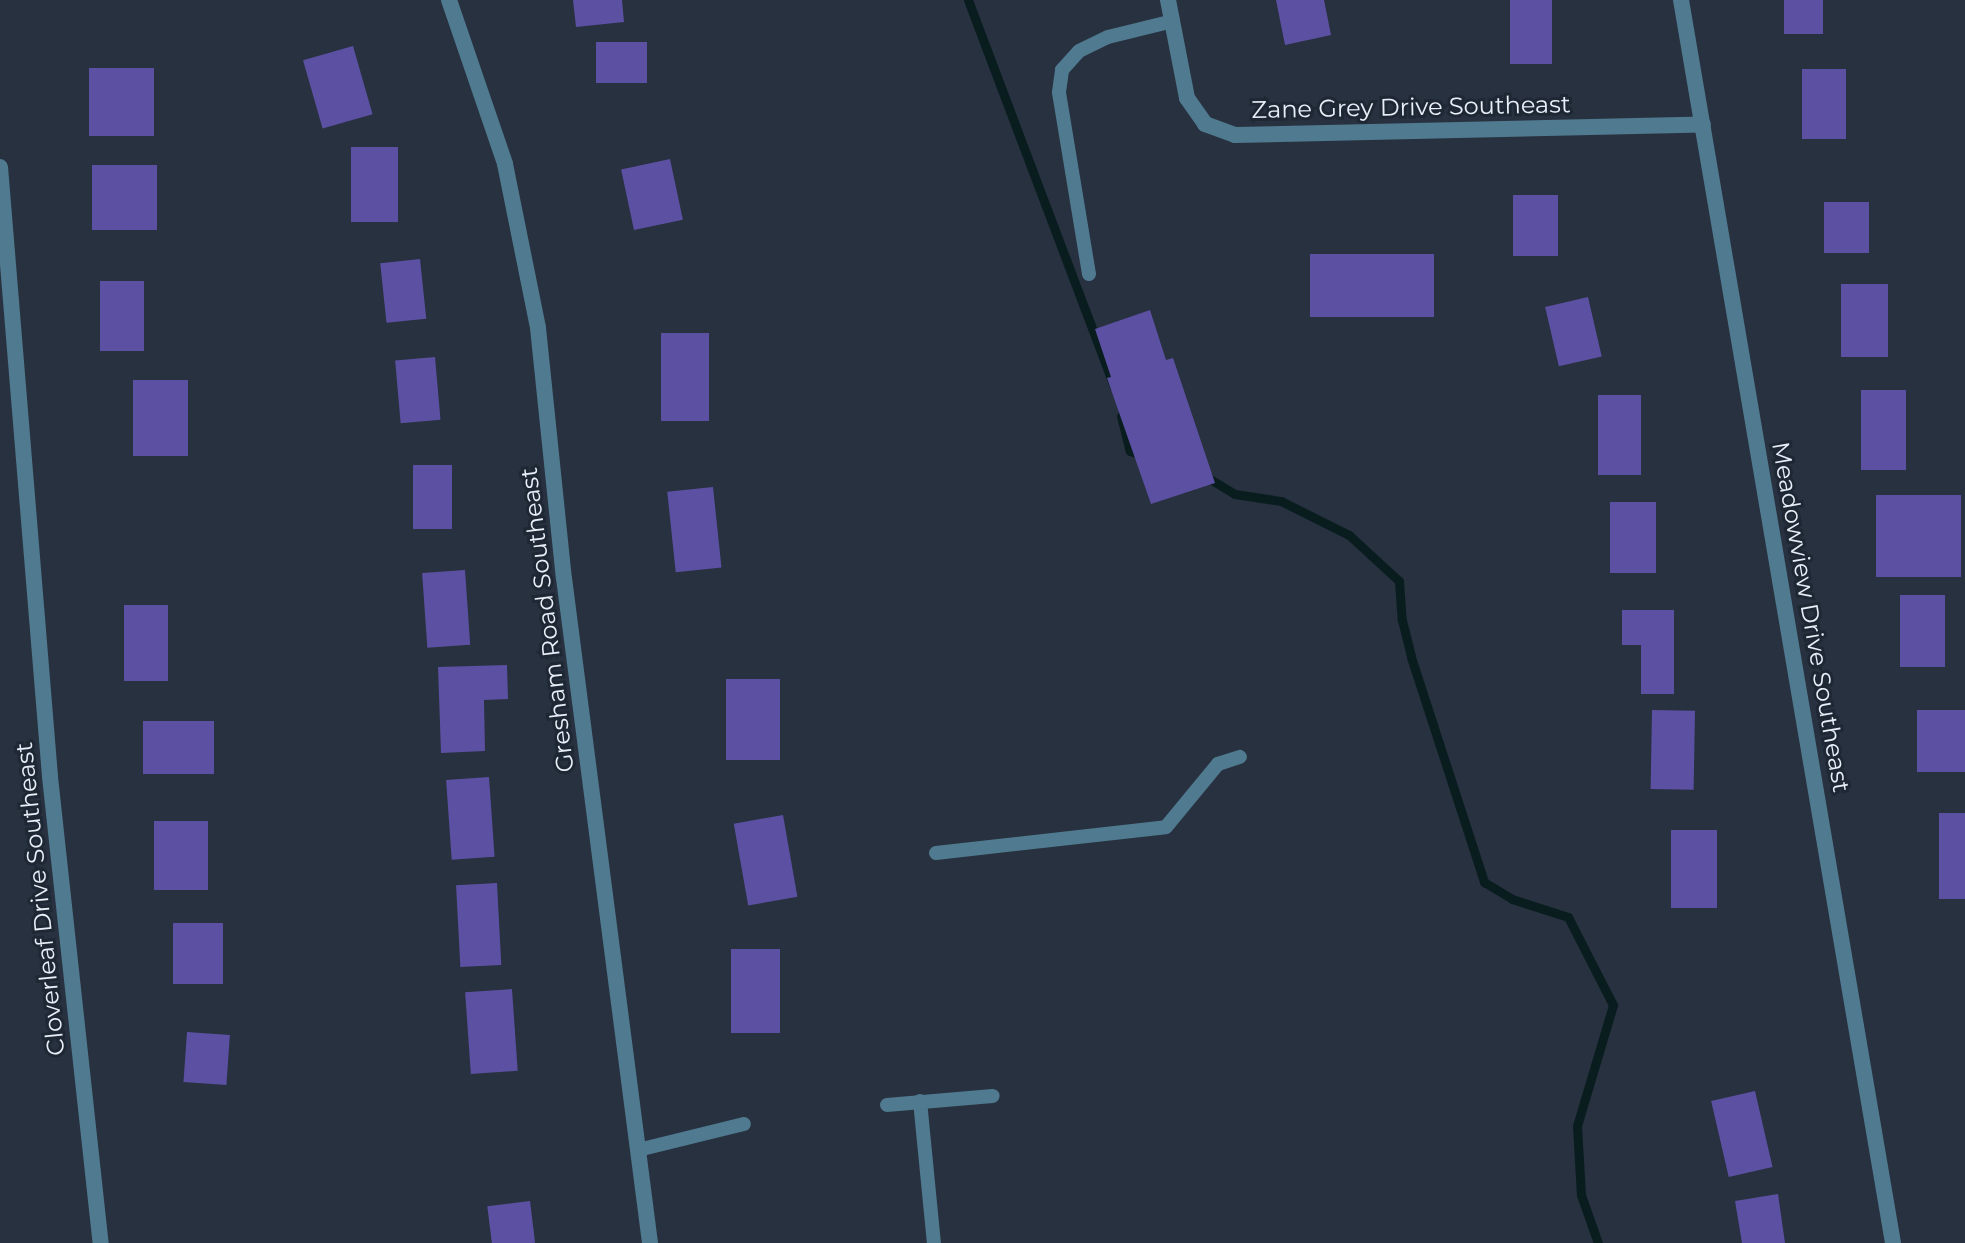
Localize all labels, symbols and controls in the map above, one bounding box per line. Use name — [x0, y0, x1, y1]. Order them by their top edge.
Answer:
street label: Zane Grey Drive Southeast — [1251, 90, 1571, 124]
street label: Meadowview Drive Southeast — [1766, 440, 1856, 794]
street label: Gresham Road Southeast — [514, 466, 580, 774]
street label: Cloverleaf Drive Southeast — [9, 741, 71, 1057]

